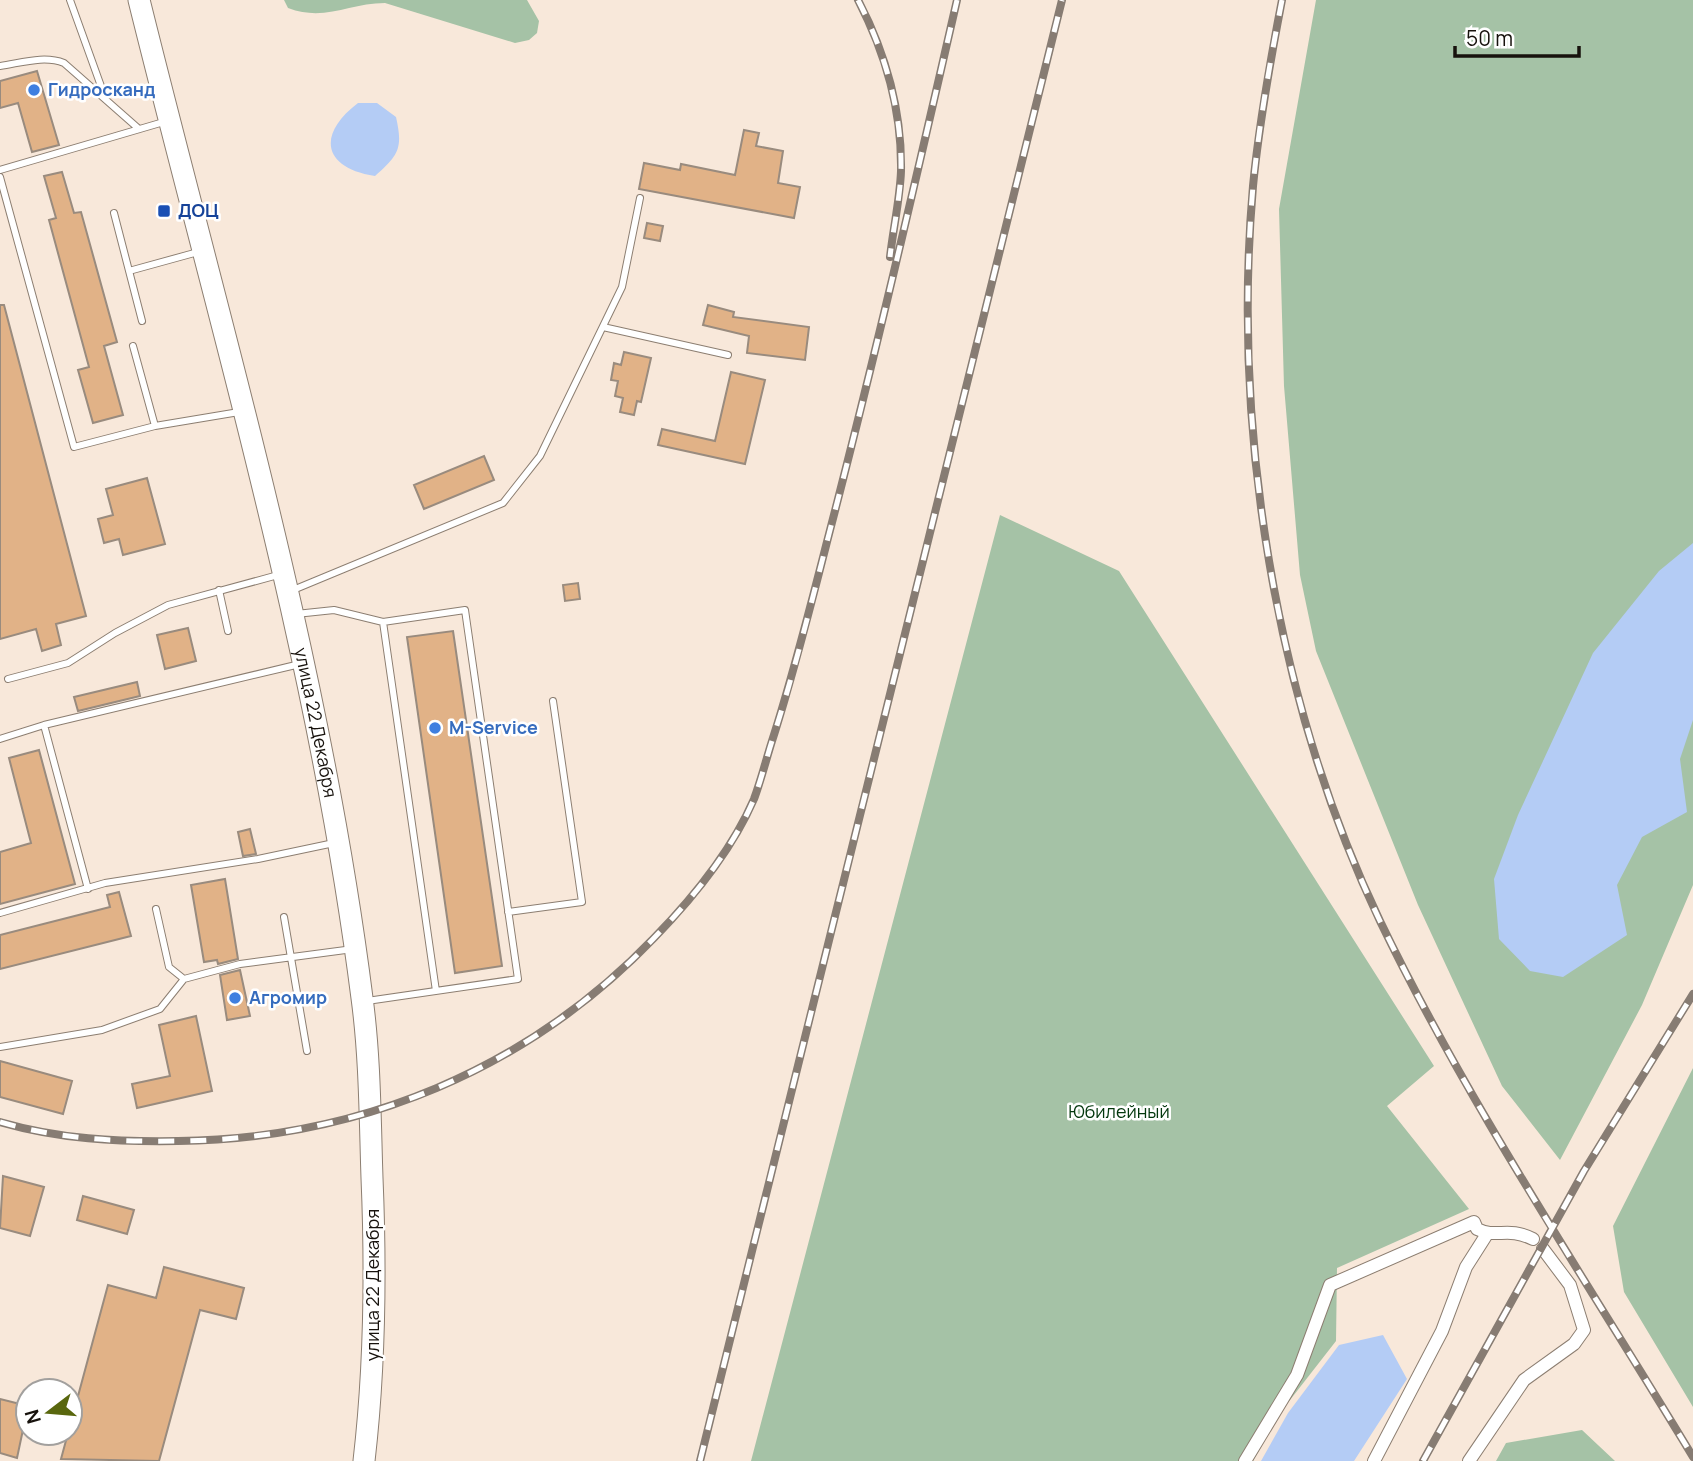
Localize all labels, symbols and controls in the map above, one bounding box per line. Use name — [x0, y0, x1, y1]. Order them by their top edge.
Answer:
scale bar — [1455, 14, 1579, 58]
text: 50 m — [1466, 24, 1513, 52]
place label: Гидросканд — [48, 77, 155, 101]
marker: Гидросканд — [26, 82, 42, 98]
place label: ДОЦ — [178, 198, 219, 222]
marker: ДОЦ — [156, 203, 172, 219]
street label: улица 22 Декабря — [289, 645, 343, 799]
place label: M-Service — [449, 715, 538, 739]
marker: M-Service — [427, 720, 443, 736]
place label: Агромир — [249, 985, 327, 1009]
marker: Агромир — [227, 990, 243, 1006]
park label: Юбилейный — [1068, 1099, 1170, 1123]
street label: улица 22 Декабря — [360, 1209, 384, 1361]
north arrow — [14, 1377, 84, 1447]
text: N — [18, 1407, 47, 1427]

